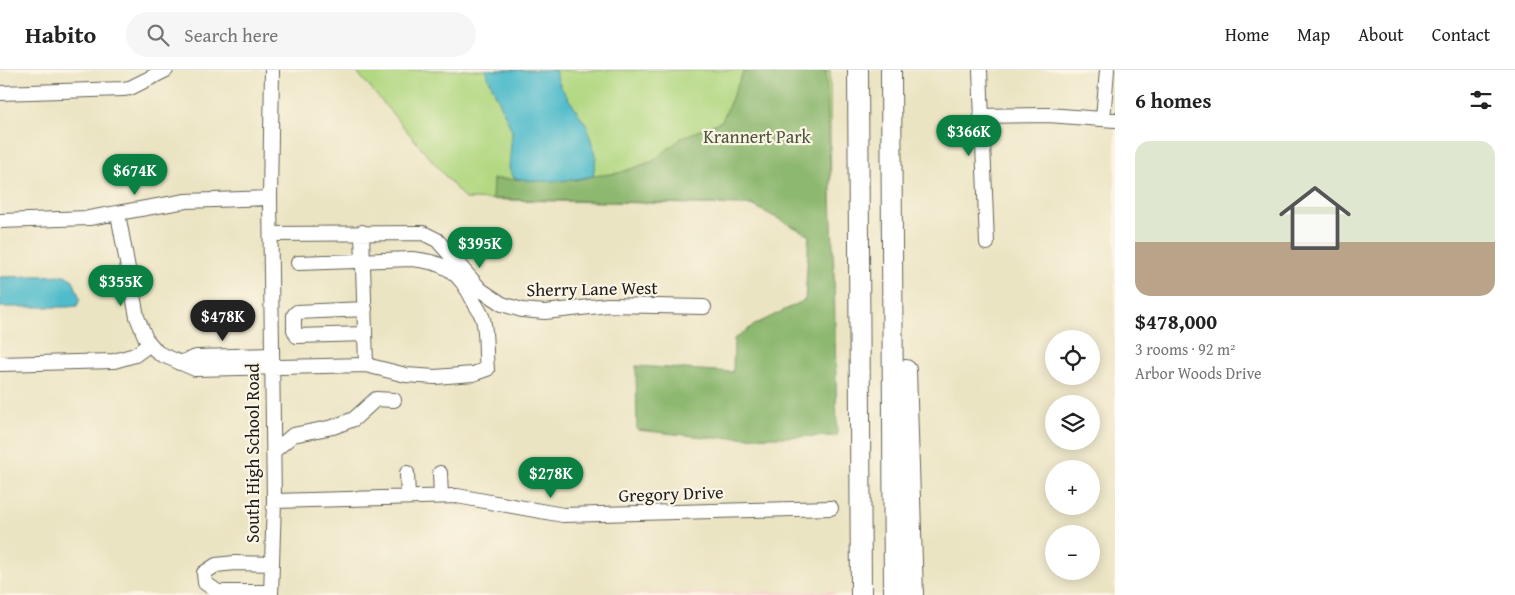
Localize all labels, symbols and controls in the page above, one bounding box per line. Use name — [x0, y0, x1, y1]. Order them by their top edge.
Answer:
search box — [126, 12, 476, 57]
text: Habito — [25, 17, 96, 52]
icon: search — [144, 21, 172, 49]
text: Search here — [184, 21, 278, 49]
text: Home — [1225, 21, 1269, 48]
text: Map — [1297, 21, 1330, 48]
text: About — [1358, 21, 1404, 48]
text: Contact — [1432, 21, 1490, 48]
text: 6 homes — [1135, 85, 1211, 116]
icon: filters — [1467, 86, 1495, 114]
pin: $366K — [934, 114, 1004, 157]
text: $366K — [947, 119, 991, 143]
park label: Krannert Park — [703, 123, 812, 150]
pin: $674K — [100, 154, 170, 196]
text: $674K — [113, 158, 157, 182]
icon: home — [1270, 173, 1360, 263]
pin: $395K — [445, 226, 515, 269]
text: $395K — [458, 231, 502, 255]
pin: $355K — [86, 264, 156, 307]
text: $355K — [99, 269, 143, 293]
street label: Sherry Lane West — [526, 274, 659, 303]
pin: $478K — [188, 300, 258, 342]
text: $478K — [201, 304, 245, 328]
text: $478,000 — [1135, 306, 1217, 337]
map controls — [1045, 330, 1100, 580]
button: locate — [1045, 330, 1100, 385]
text: 3 rooms · 92 m² — [1135, 337, 1235, 361]
text: Arbor Woods Drive — [1135, 361, 1261, 385]
street label: South High School Road — [239, 363, 266, 543]
button: layers — [1045, 395, 1100, 450]
pin: $278K — [516, 456, 586, 499]
button: + — [1045, 460, 1100, 515]
text: $278K — [529, 461, 573, 485]
street label: Gregory Drive — [618, 478, 724, 509]
button: − — [1045, 525, 1100, 580]

